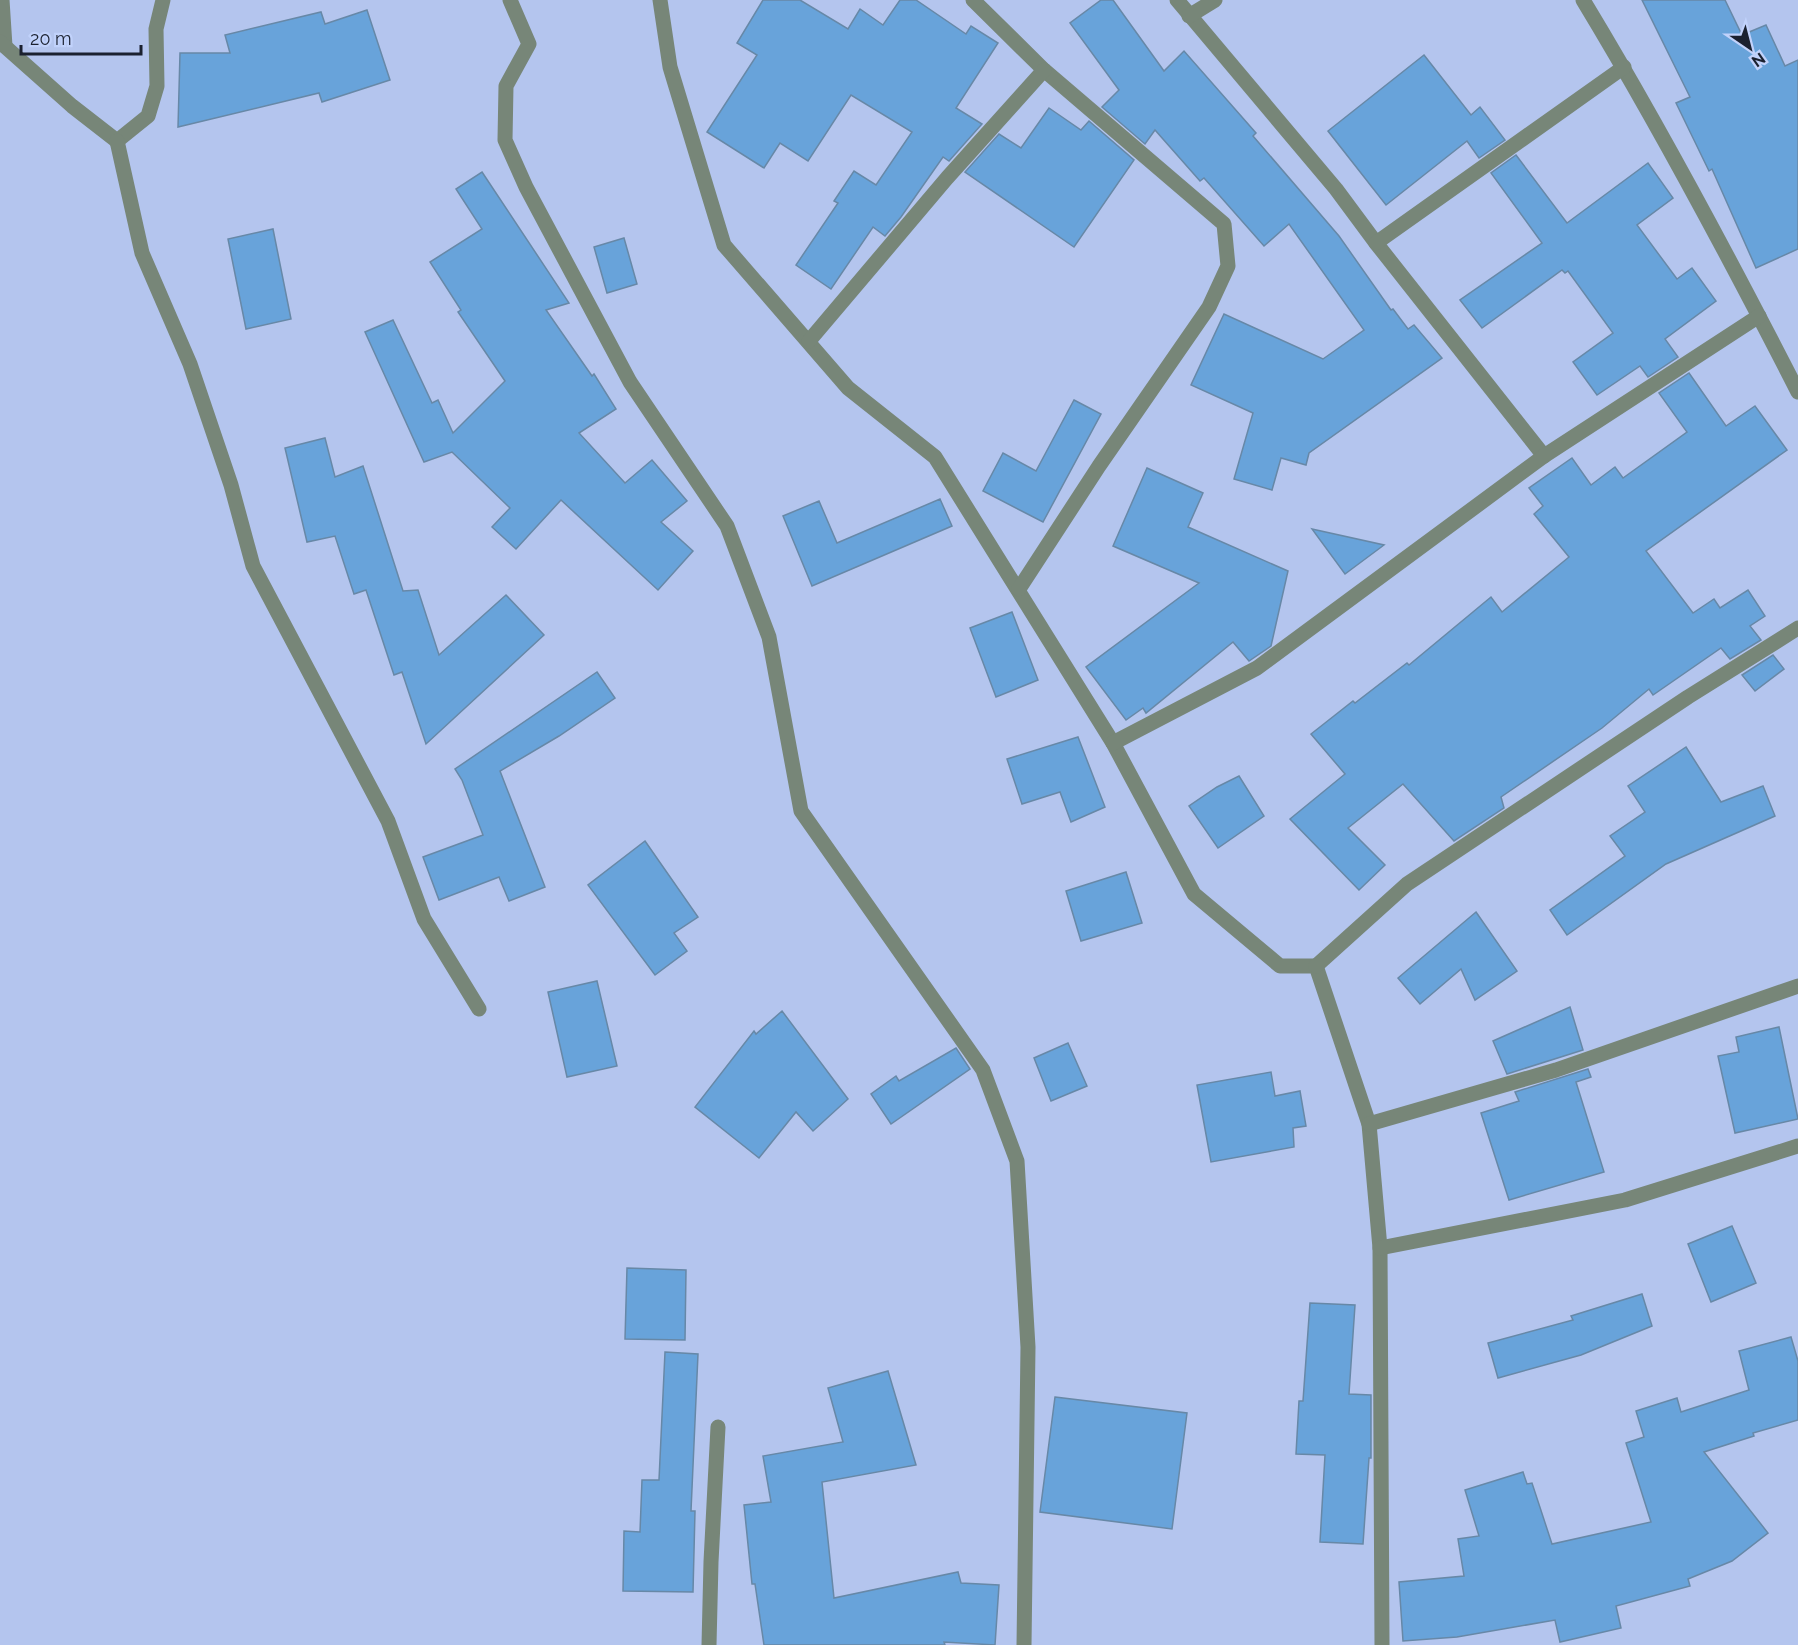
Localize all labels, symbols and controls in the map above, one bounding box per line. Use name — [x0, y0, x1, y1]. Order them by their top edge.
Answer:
scale bar — [21, 18, 141, 56]
north arrow — [1720, 18, 1780, 78]
text: 20 m — [30, 28, 72, 49]
text: N — [1748, 49, 1769, 71]

